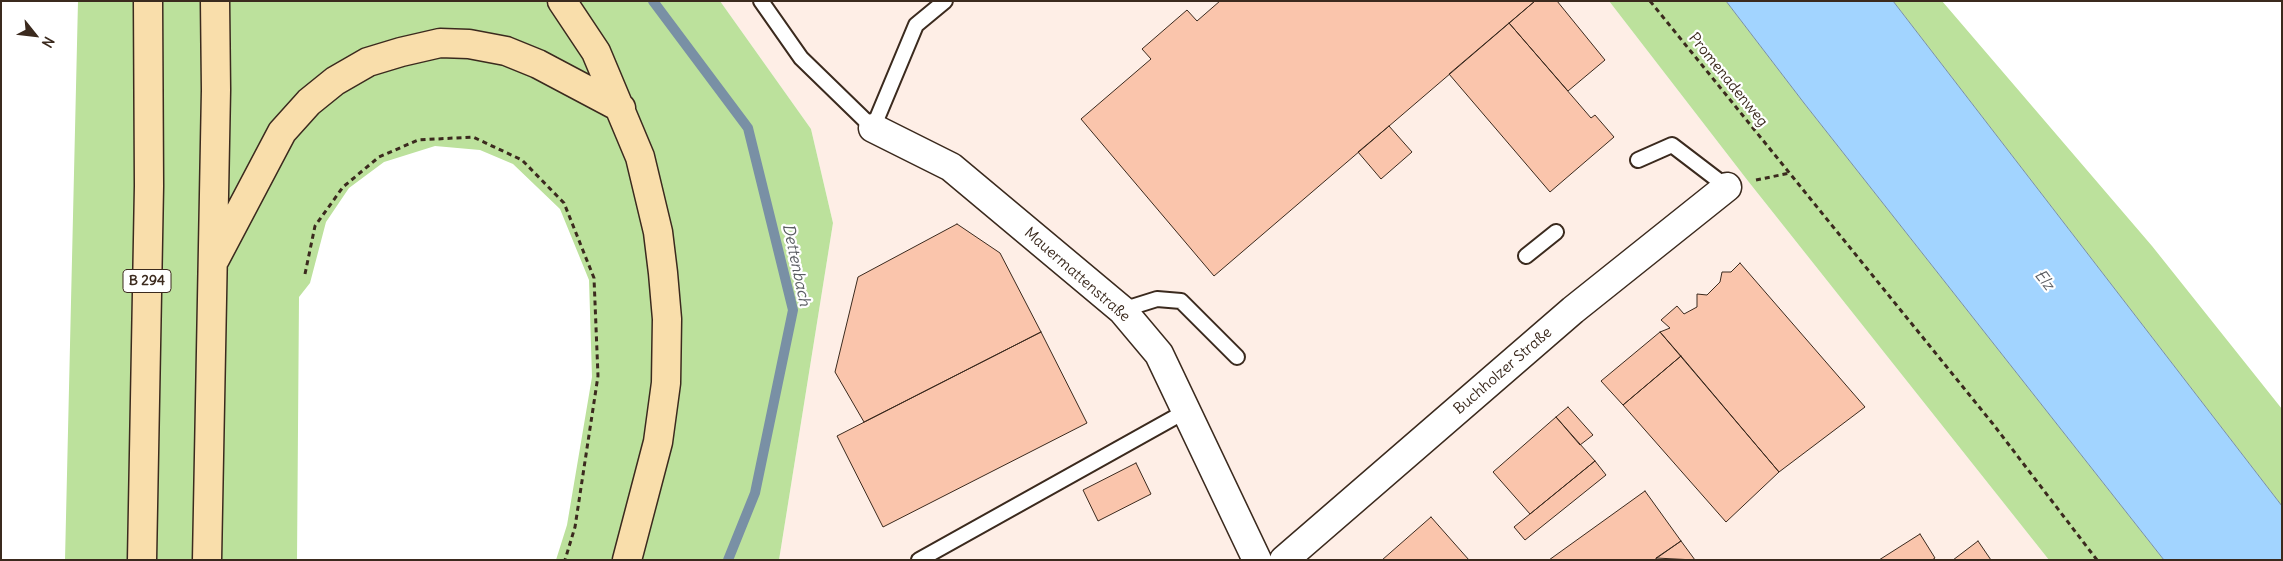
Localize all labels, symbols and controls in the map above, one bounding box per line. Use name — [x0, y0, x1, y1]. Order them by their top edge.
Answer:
north arrow — [10, 10, 60, 60]
street label: Promenadenweg — [1685, 29, 1771, 131]
text: N — [38, 34, 58, 51]
water label: Dettenbach — [778, 222, 814, 308]
street label: Mauermattenstraße — [1020, 224, 1134, 326]
water label: Elz — [2030, 266, 2058, 294]
road number: B 294 — [123, 270, 171, 292]
street label: Buchholzer Straße — [1450, 324, 1556, 418]

